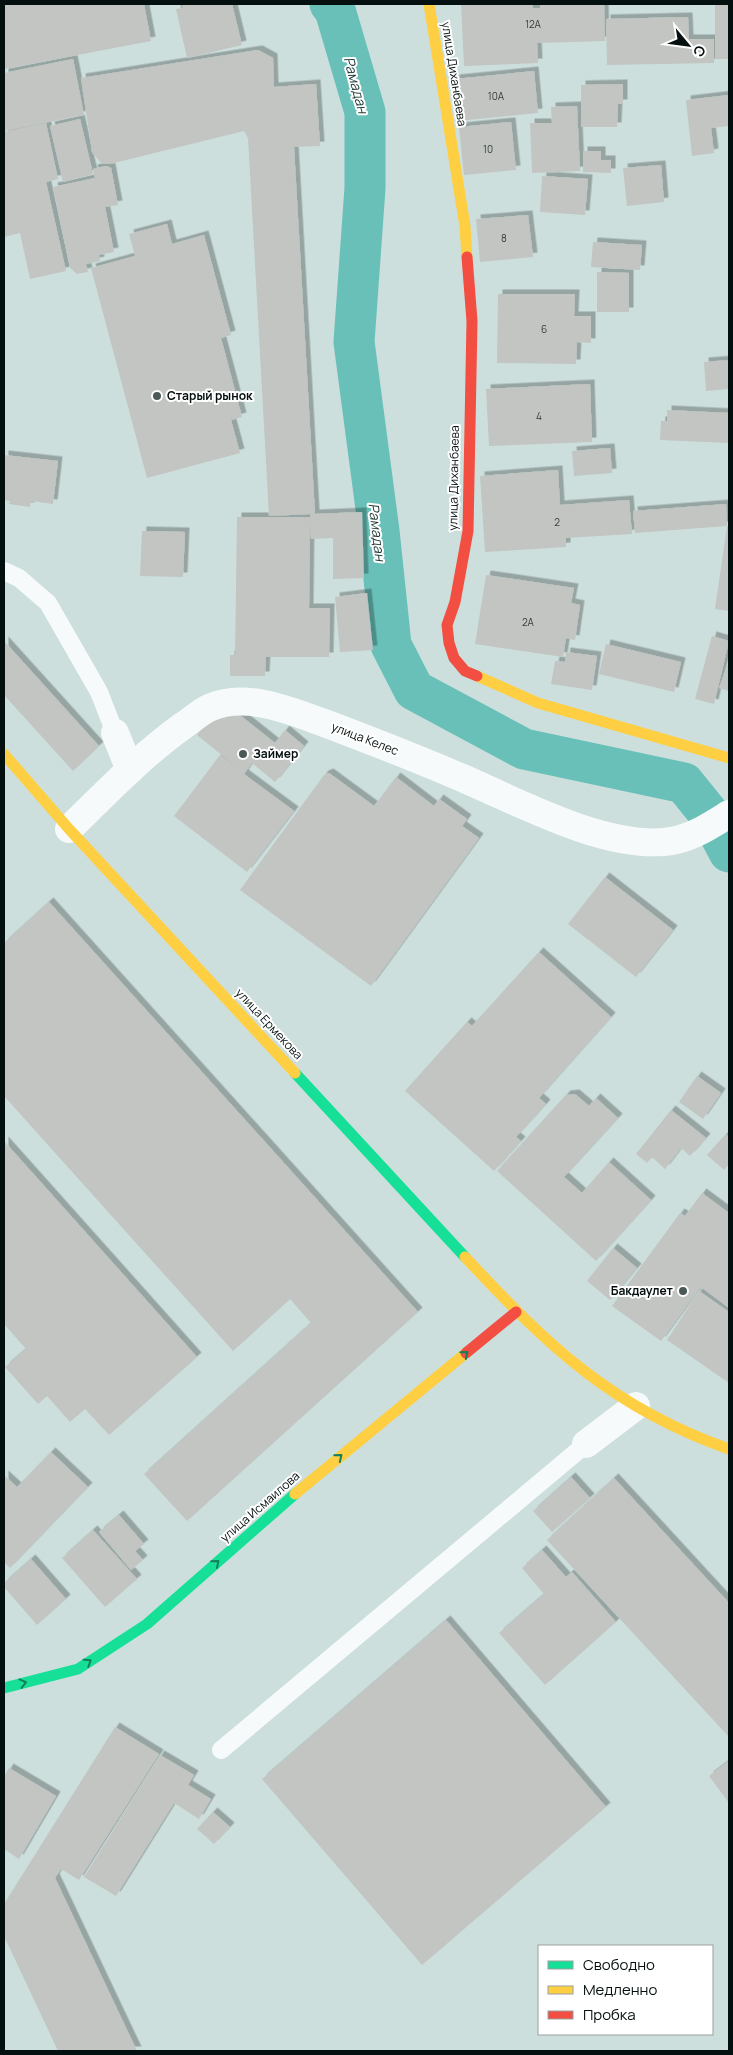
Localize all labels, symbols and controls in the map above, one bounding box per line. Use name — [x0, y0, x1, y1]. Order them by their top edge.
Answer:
house number: 12А — [525, 17, 542, 31]
street label: улица Диханбаева — [438, 20, 471, 127]
north arrow — [663, 20, 713, 70]
text: С — [689, 42, 711, 61]
water label: Рамадан — [340, 54, 374, 117]
house number: 10А — [488, 89, 505, 103]
house number: 10 — [483, 142, 493, 156]
house number: 8 — [501, 231, 507, 245]
house number: 6 — [541, 322, 547, 336]
place label: Старый рынок — [167, 387, 253, 404]
marker: Старый рынок — [151, 390, 163, 402]
house number: 4 — [536, 409, 542, 423]
street label: улица Диханбаева — [444, 425, 463, 531]
water label: Рамадан — [365, 502, 391, 564]
house number: 2 — [554, 515, 560, 529]
house number: 2А — [522, 615, 535, 629]
street label: улица Келес — [329, 718, 402, 759]
place label: Займер — [253, 745, 298, 762]
marker: Займер — [237, 748, 249, 760]
street label: улица Ермекова — [232, 984, 307, 1063]
place label: Бакдаулет — [611, 1282, 674, 1299]
marker: Бакдаулет — [677, 1285, 689, 1297]
one-way arrow — [459, 1351, 468, 1359]
one-way arrow — [334, 1453, 343, 1462]
street label: улица Исмаилова — [216, 1467, 303, 1546]
one-way arrow — [211, 1560, 220, 1569]
one-way arrow — [82, 1659, 92, 1668]
one-way arrow — [19, 1678, 28, 1689]
legend — [538, 1945, 713, 2035]
text: Свободно — [583, 1954, 655, 1975]
text: Медленно — [583, 1979, 657, 2000]
text: Пробка — [583, 2004, 636, 2025]

